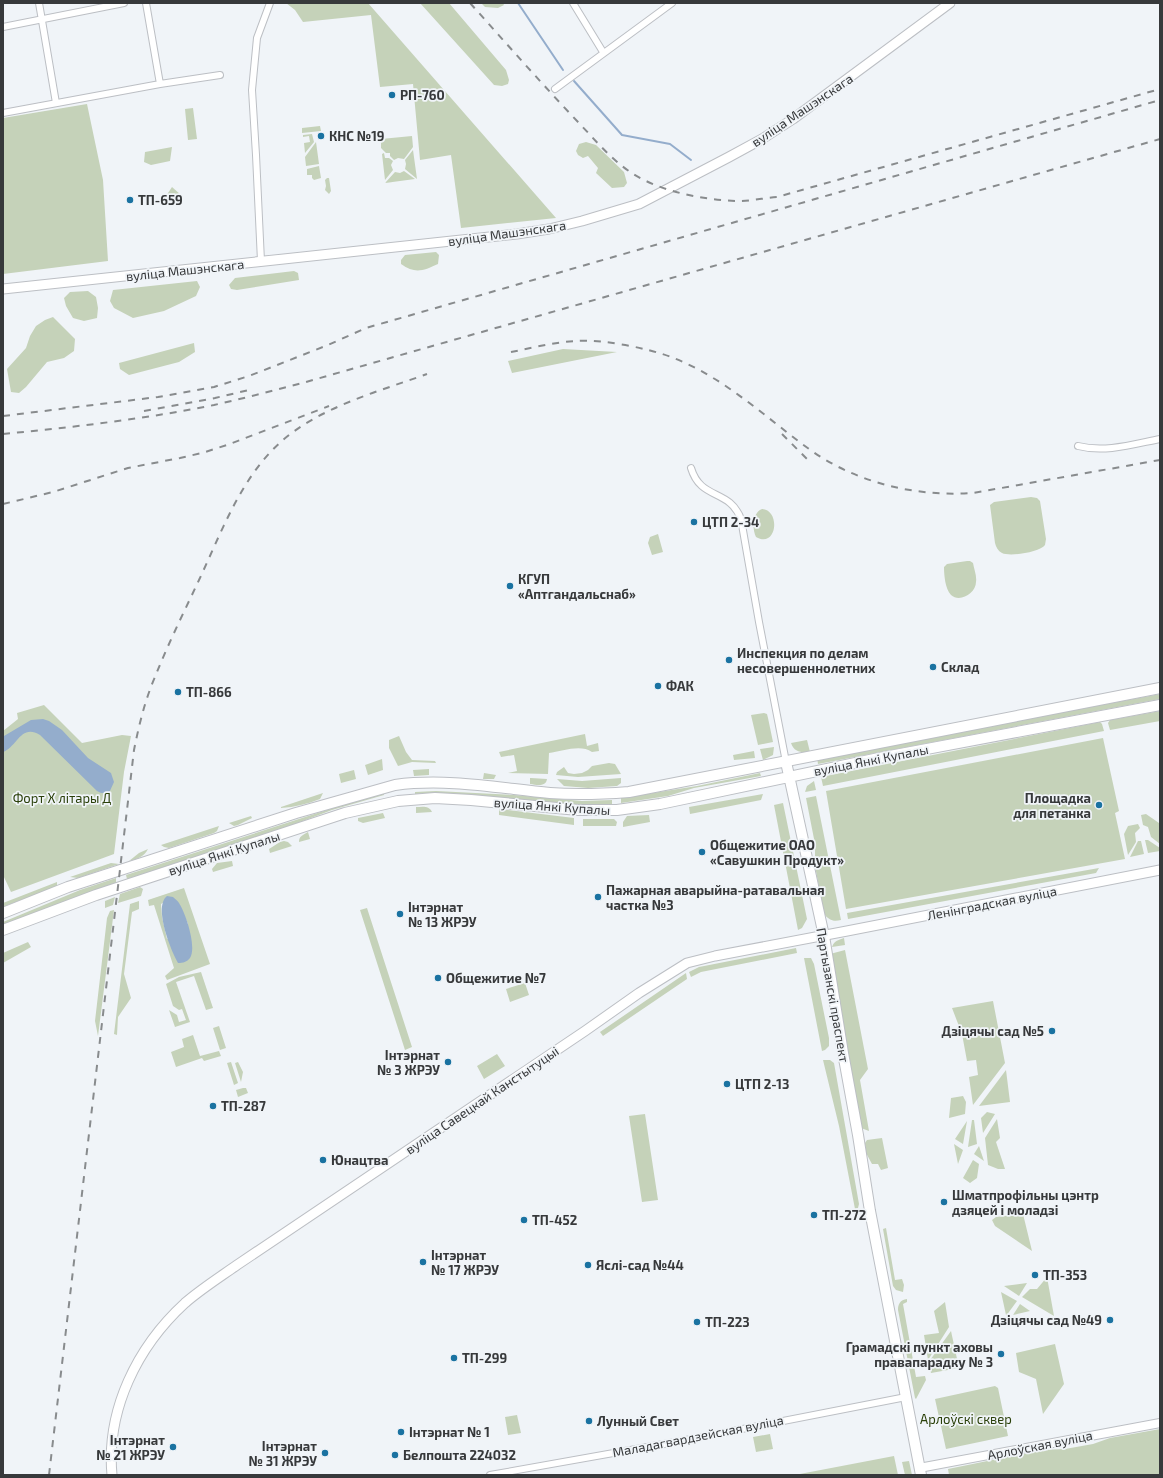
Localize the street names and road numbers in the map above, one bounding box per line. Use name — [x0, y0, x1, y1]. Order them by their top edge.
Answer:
street label: вуліца Машэнскага — [748, 70, 856, 150]
street label: вуліца Машэнскага — [447, 217, 567, 249]
street label: вуліца Машэнскага — [125, 256, 245, 284]
street label: вуліца Янкі Купалы — [812, 741, 930, 779]
street label: вуліца Янкі Купалы — [493, 794, 611, 818]
street label: вуліца Янкі Купалы — [166, 827, 282, 879]
street label: Ленінградская вуліца — [926, 883, 1058, 923]
street label: Партызанскі праспект — [813, 926, 853, 1064]
street label: вуліца Савецкай Канстытуцыі — [402, 1043, 562, 1157]
street label: Маладагвардзейская вуліца — [611, 1412, 785, 1460]
street label: Арлоўская вуліца — [986, 1427, 1094, 1463]

